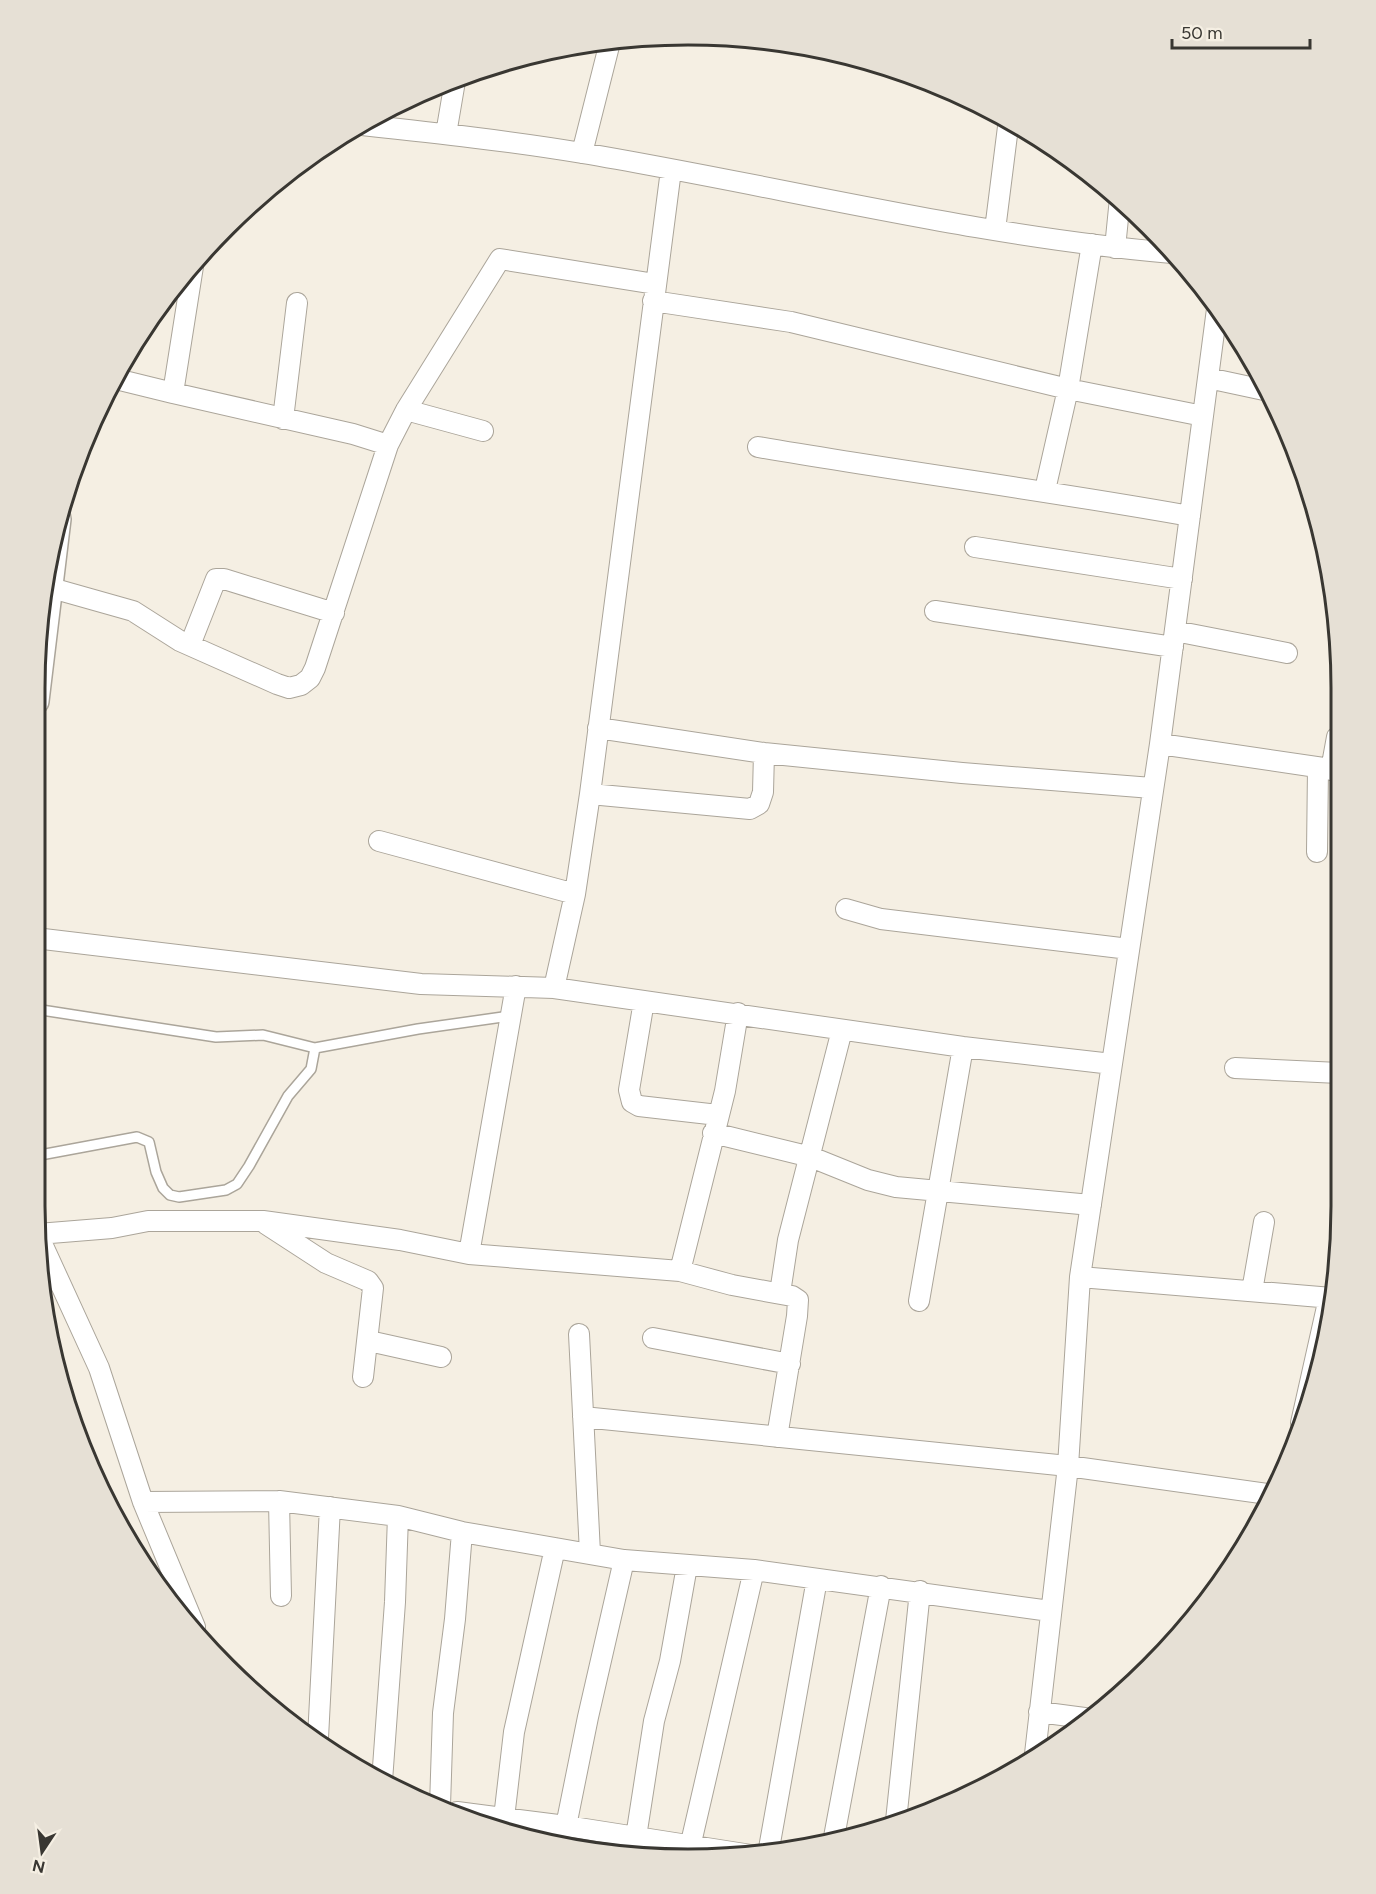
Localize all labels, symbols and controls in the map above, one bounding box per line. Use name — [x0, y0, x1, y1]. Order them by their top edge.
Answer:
scale bar — [1172, 12, 1310, 50]
text: 50 m — [1181, 22, 1223, 44]
north arrow — [12, 1822, 72, 1882]
text: N — [31, 1855, 47, 1877]

